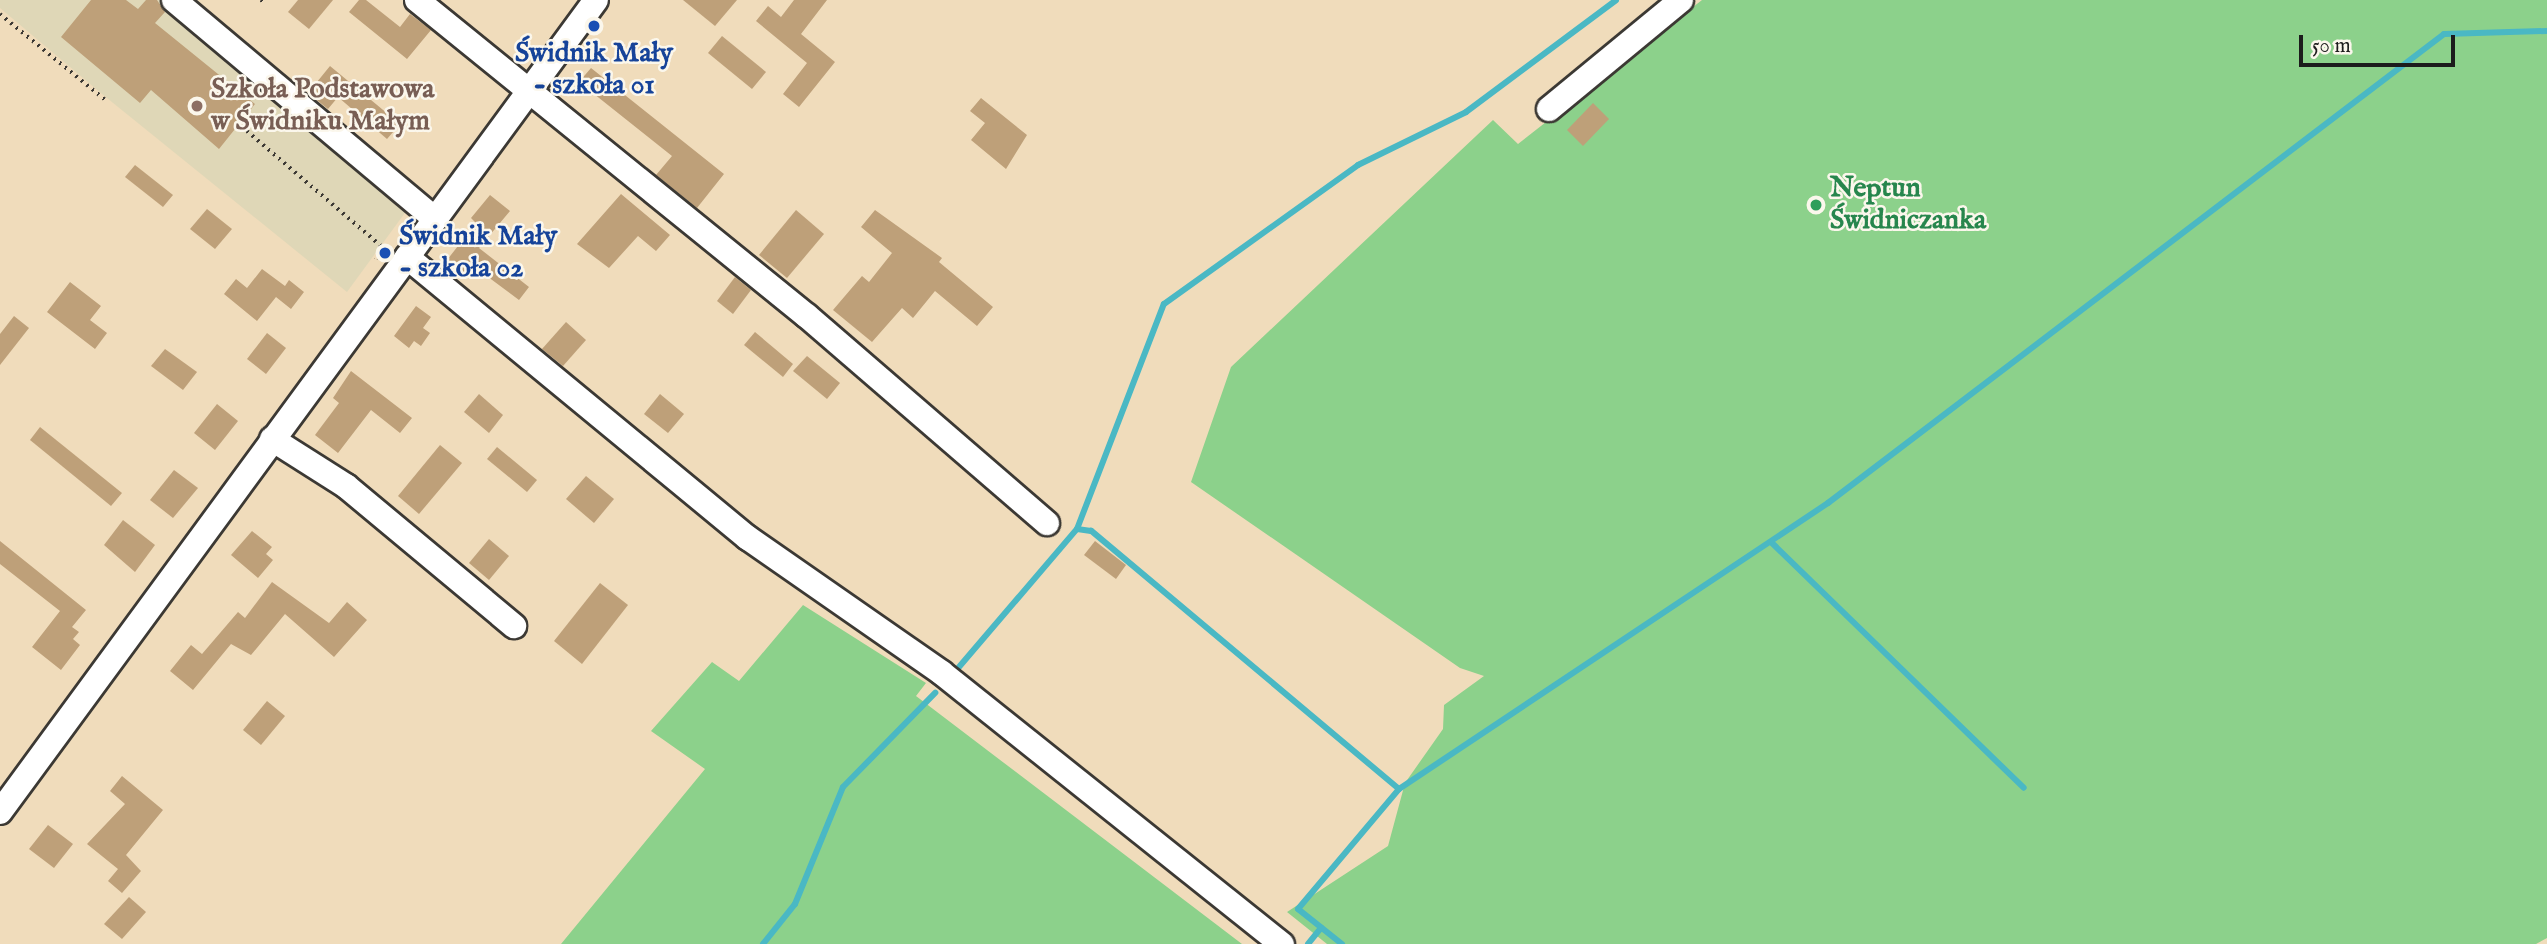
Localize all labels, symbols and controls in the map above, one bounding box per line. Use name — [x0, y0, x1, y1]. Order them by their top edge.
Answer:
marker: Świdnik Mały - szkoła 01 — [586, 18, 602, 34]
scale bar — [2302, 21, 2458, 65]
text: 50 m — [2312, 33, 2351, 60]
place label: Świdnik Mały - szkoła 01 — [515, 37, 673, 103]
place label: Szkoła Podstawowa w Świdniku Małym — [211, 73, 434, 139]
marker: Szkoła Podstawowa w Świdniku Małym — [189, 98, 205, 114]
place label: Neptun Świdniczanka — [1830, 172, 1986, 238]
marker: Neptun Świdniczanka — [1808, 197, 1824, 213]
place label: Świdnik Mały - szkoła 02 — [399, 220, 557, 286]
marker: Świdnik Mały - szkoła 02 — [377, 245, 393, 261]

